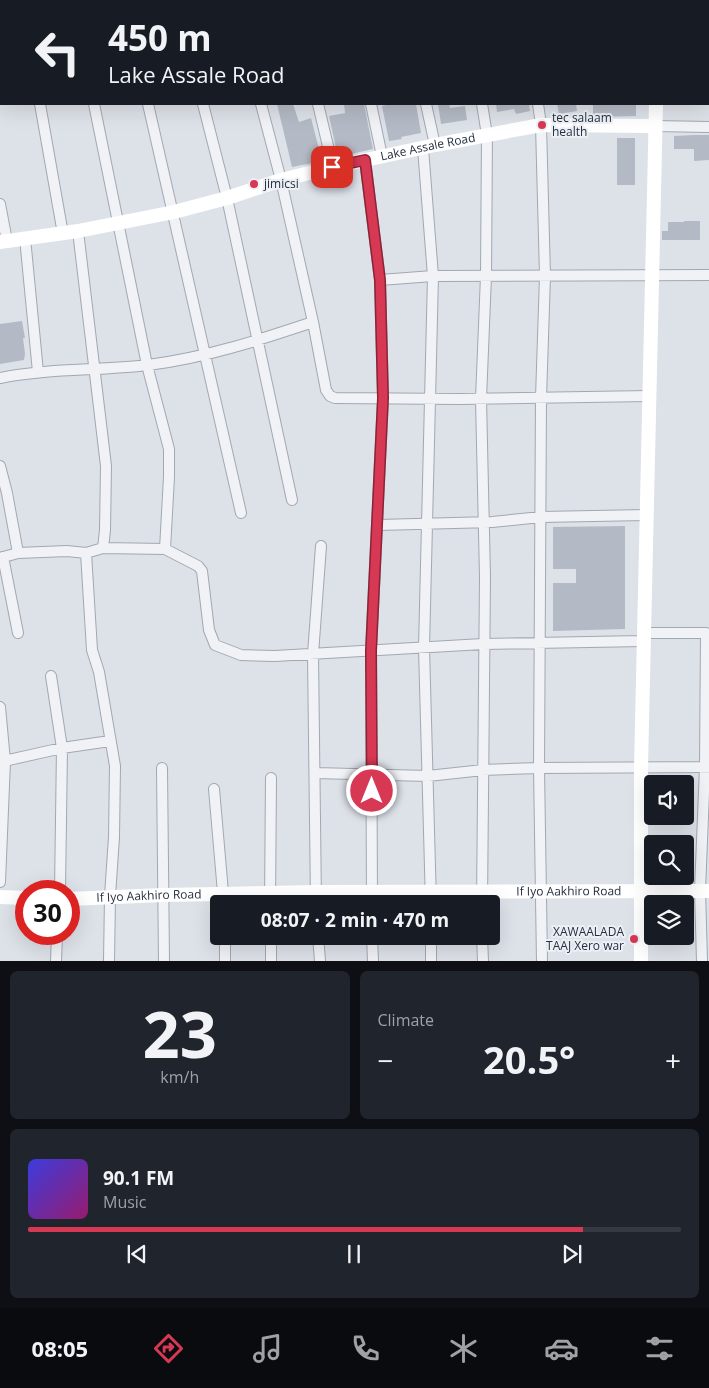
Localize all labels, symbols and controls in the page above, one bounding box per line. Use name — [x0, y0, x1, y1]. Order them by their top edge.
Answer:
text: 450 m — [108, 14, 212, 61]
icon: left — [25, 20, 90, 85]
text: Lake Assale Road — [108, 59, 285, 89]
place label: tec salaam health — [552, 109, 612, 140]
marker: tec salaam health — [536, 119, 548, 131]
street label: Lake Assale Road — [379, 129, 477, 165]
pin — [311, 146, 353, 188]
icon: arrive — [318, 153, 346, 181]
place label: jimicsi — [263, 175, 299, 192]
marker: jimicsi — [248, 178, 260, 190]
position arrow — [345, 764, 397, 816]
map controls — [644, 775, 694, 945]
button: sound — [644, 775, 694, 825]
button: search — [644, 835, 694, 885]
speed limit sign: 30 — [15, 880, 80, 945]
street label: If Iyo Aakhiro Road — [516, 882, 621, 899]
street label: If Iyo Aakhiro Road — [96, 885, 202, 906]
button: layers — [644, 895, 694, 945]
text: 08:07 · 2 min · 470 m — [261, 907, 449, 933]
place label: XAWAALADA TAAJ Xero war — [546, 923, 624, 954]
marker: XAWAALADA TAAJ Xero war — [628, 933, 640, 945]
text: 23 — [143, 989, 217, 1077]
text: Climate — [378, 1009, 434, 1031]
text: 20.5° — [483, 1033, 575, 1085]
text: − — [378, 1041, 394, 1079]
text: + — [665, 1041, 681, 1079]
text: km/h — [160, 1066, 199, 1088]
text: 90.1 FM — [103, 1165, 174, 1191]
text: Music — [103, 1191, 147, 1213]
icon: previous — [123, 1240, 151, 1268]
icon: pause — [340, 1240, 368, 1268]
icon: next — [558, 1240, 586, 1268]
icon: directions — [151, 1331, 186, 1366]
icon: music — [250, 1331, 285, 1366]
icon: phone — [348, 1331, 383, 1366]
icon: climate — [446, 1331, 481, 1366]
icon: car — [544, 1331, 579, 1366]
icon: filters — [642, 1331, 677, 1366]
text: 08:05 — [32, 1333, 88, 1363]

